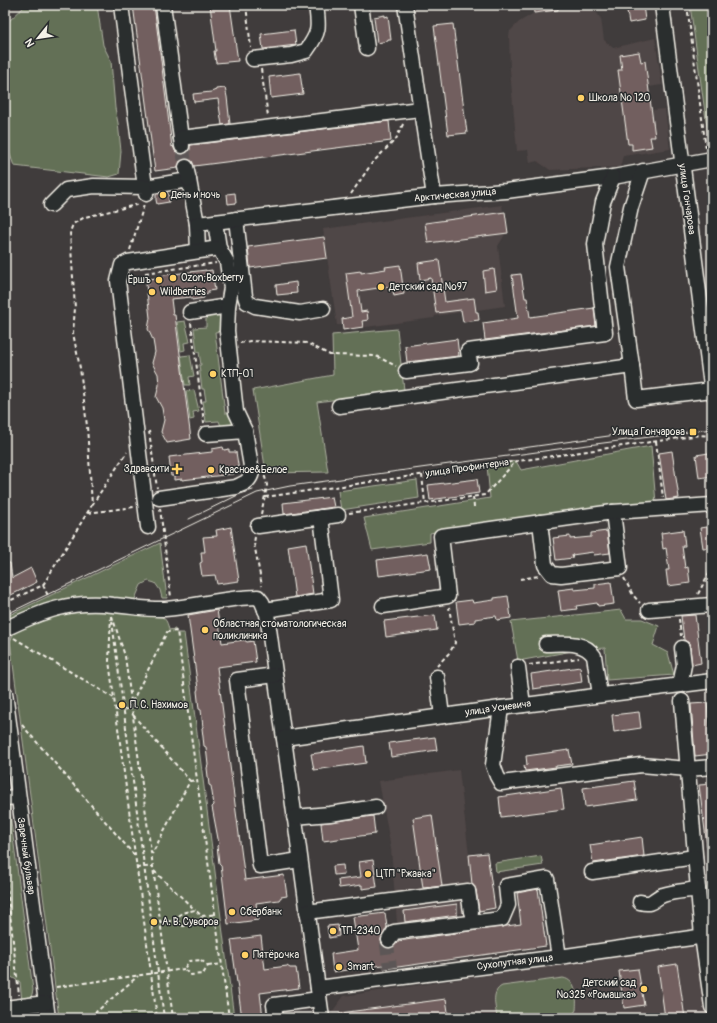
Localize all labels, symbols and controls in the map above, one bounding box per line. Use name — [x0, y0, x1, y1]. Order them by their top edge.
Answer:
north arrow — [18, 18, 58, 58]
text: N — [22, 36, 37, 49]
place label: Школа № 120 — [589, 92, 651, 104]
marker: Школа № 120 — [576, 93, 586, 103]
street label: улица Гончарова — [676, 162, 698, 236]
street label: Арктическая улица — [413, 185, 497, 205]
place label: День и ночь — [170, 189, 221, 201]
marker: День и ночь — [158, 190, 168, 200]
place label: Ozon;Boxberry — [181, 272, 244, 284]
marker: Ozon;Boxberry — [168, 273, 178, 283]
place label: Ёршъ — [128, 274, 151, 286]
marker: Ёршъ — [154, 275, 164, 285]
place label: Детский сад №97 — [388, 281, 468, 293]
marker: Детский сад №97 — [376, 282, 386, 292]
place label: Wildberries — [160, 286, 206, 298]
marker: Wildberries — [147, 287, 157, 297]
place label: КТП-01 — [221, 368, 253, 380]
marker: КТП-01 — [208, 369, 218, 379]
place label: Улица Гончарова — [612, 426, 685, 438]
marker: Улица Гончарова — [688, 427, 698, 437]
street label: улица Профинтерна — [424, 456, 510, 480]
place label: Здравсити — [124, 463, 170, 475]
marker: Здравсити — [172, 464, 182, 474]
place label: Красное&Белое — [219, 464, 287, 476]
marker: Красное&Белое — [206, 465, 216, 475]
place label: Областная стоматологическая поликлиника — [213, 618, 347, 642]
marker: Областная стоматологическая поликлиника — [200, 625, 210, 635]
street label: улица Усиевича — [463, 697, 532, 719]
place label: П. С. Нахимов — [130, 699, 188, 711]
marker: П. С. Нахимов — [117, 700, 127, 710]
street label: Заречный бульвар — [15, 817, 37, 896]
place label: ЦТП "Ржавка" — [376, 868, 436, 880]
marker: ЦТП "Ржавка" — [363, 869, 373, 879]
place label: Сбербанк — [240, 906, 282, 918]
marker: Сбербанк — [227, 907, 237, 917]
place label: А. В. Суворов — [162, 916, 219, 928]
marker: А. В. Суворов — [149, 917, 159, 927]
place label: ТП-2340 — [341, 925, 380, 937]
marker: ТП-2340 — [328, 926, 338, 936]
place label: Пятёрочка — [253, 949, 299, 961]
marker: Пятёрочка — [240, 950, 250, 960]
street label: Сухопутная улица — [476, 951, 554, 973]
place label: Smart — [347, 961, 375, 973]
marker: Smart — [334, 962, 344, 972]
place label: Детский сад №325 «Ромашка» — [557, 977, 636, 1001]
marker: Детский сад №325 «Ромашка» — [639, 984, 649, 994]

